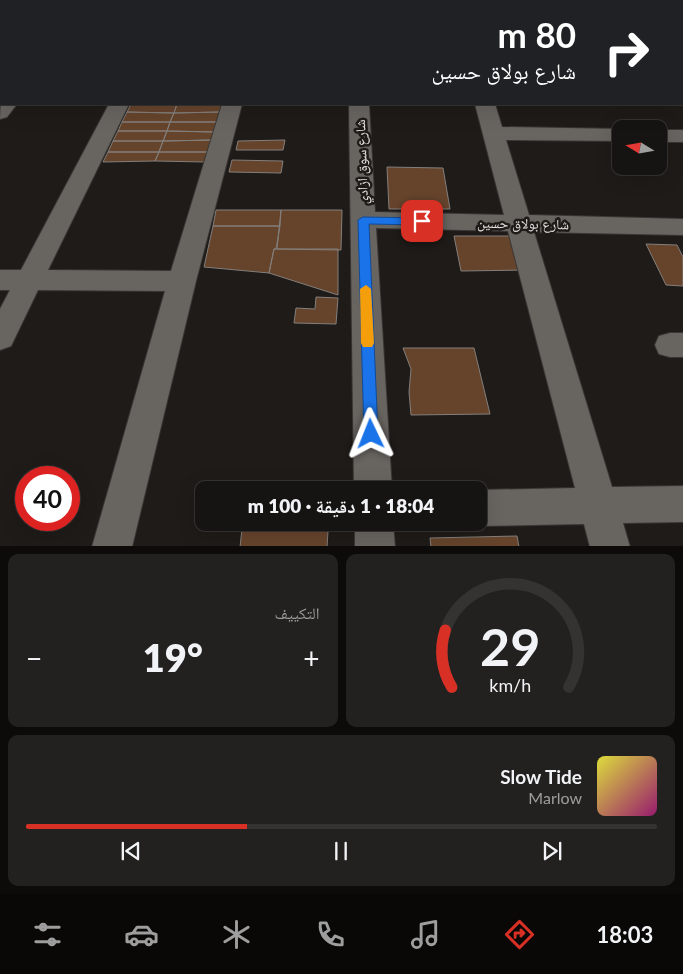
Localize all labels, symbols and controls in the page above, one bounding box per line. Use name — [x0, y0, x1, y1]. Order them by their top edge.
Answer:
text: 80 m — [498, 13, 576, 55]
icon: right — [594, 20, 659, 85]
text: شارع بولاق حسين — [432, 57, 576, 84]
street label: شارع سوق ازادي — [351, 119, 375, 205]
north arrow — [612, 120, 668, 175]
map controls — [612, 120, 667, 175]
pin — [401, 200, 443, 242]
icon: arrive — [408, 207, 436, 235]
street label: شارع بولاق حسين — [477, 214, 569, 234]
position arrow — [344, 407, 396, 459]
speed limit sign: 40 — [15, 466, 80, 531]
text: 18:04 · 1 دقيقة · 100 m — [248, 494, 434, 517]
text: التكييف — [275, 603, 320, 622]
text: 29 — [480, 615, 540, 677]
text: 19° — [143, 634, 203, 680]
text: − — [26, 641, 42, 675]
text: + — [303, 641, 319, 675]
text: km/h — [489, 674, 531, 696]
text: Slow Tide — [500, 765, 582, 788]
text: Marlow — [528, 788, 582, 807]
icon: previous — [117, 837, 145, 865]
icon: pause — [327, 837, 355, 865]
icon: next — [538, 837, 566, 865]
icon: filters — [30, 917, 65, 952]
icon: car — [124, 917, 159, 952]
icon: climate — [219, 917, 254, 952]
icon: phone — [313, 917, 348, 952]
icon: music — [408, 917, 443, 952]
icon: directions — [502, 917, 537, 952]
text: 18:03 — [597, 921, 653, 948]

